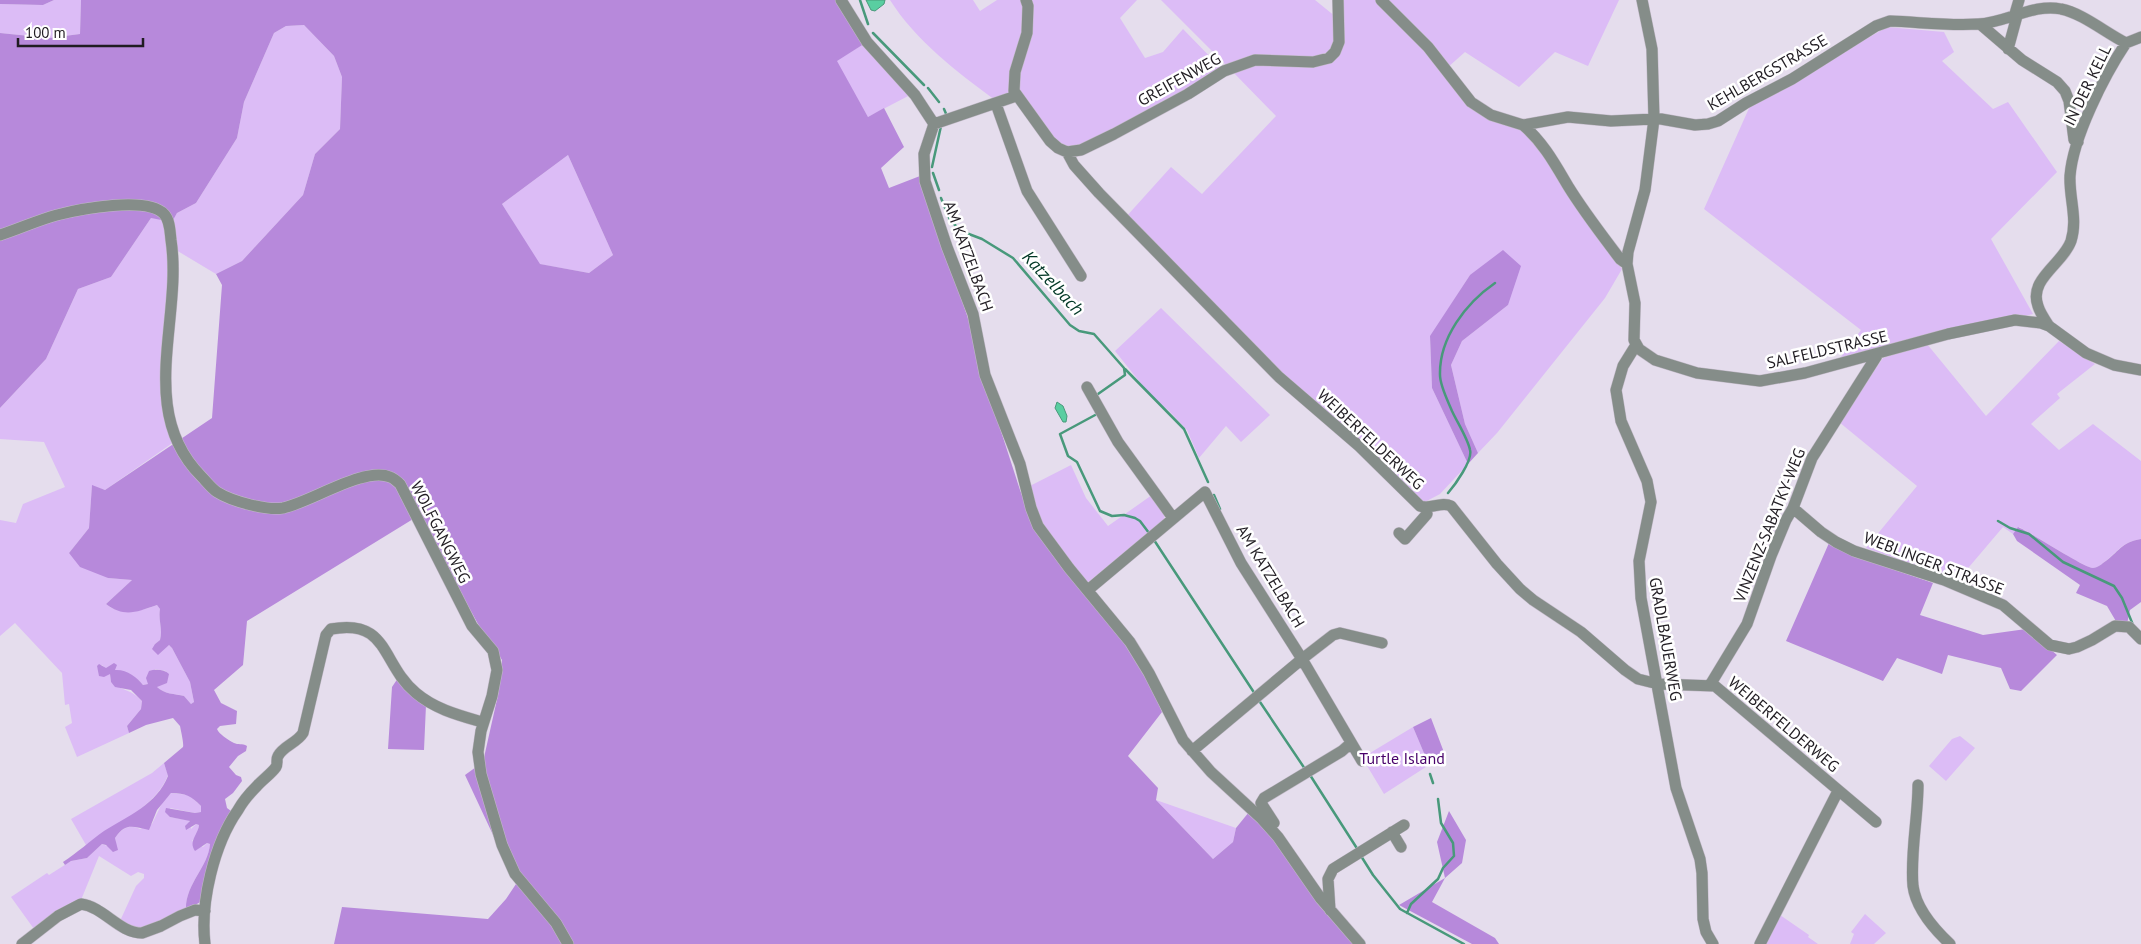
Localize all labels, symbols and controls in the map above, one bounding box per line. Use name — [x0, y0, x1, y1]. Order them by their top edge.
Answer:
scale bar — [18, 15, 142, 47]
text: 100 m — [25, 23, 66, 42]
street label: KEHLBERGSTRASSE — [1703, 30, 1831, 114]
street label: IN DER KELL — [2059, 41, 2115, 129]
street label: GREIFENWEG — [1134, 48, 1224, 110]
street label: AM KATZELBACH — [940, 198, 998, 314]
water label: Katzelbach — [1018, 246, 1089, 320]
street label: SALFELDSTRASSE — [1765, 325, 1889, 373]
street label: WEIBERFELDERWEG — [1314, 384, 1428, 494]
street label: VINZENZ-SABATKY-WEG — [1729, 445, 1809, 606]
street label: WOLFGANGWEG — [407, 478, 475, 586]
street label: AM KATZELBACH — [1233, 521, 1309, 631]
street label: WEBLINGER STRASSE — [1861, 527, 2007, 599]
street label: GRADLBAUERWEG — [1645, 576, 1687, 702]
street label: WEIBERFELDERWEG — [1724, 672, 1844, 776]
park label: Turtle Island — [1359, 748, 1445, 768]

